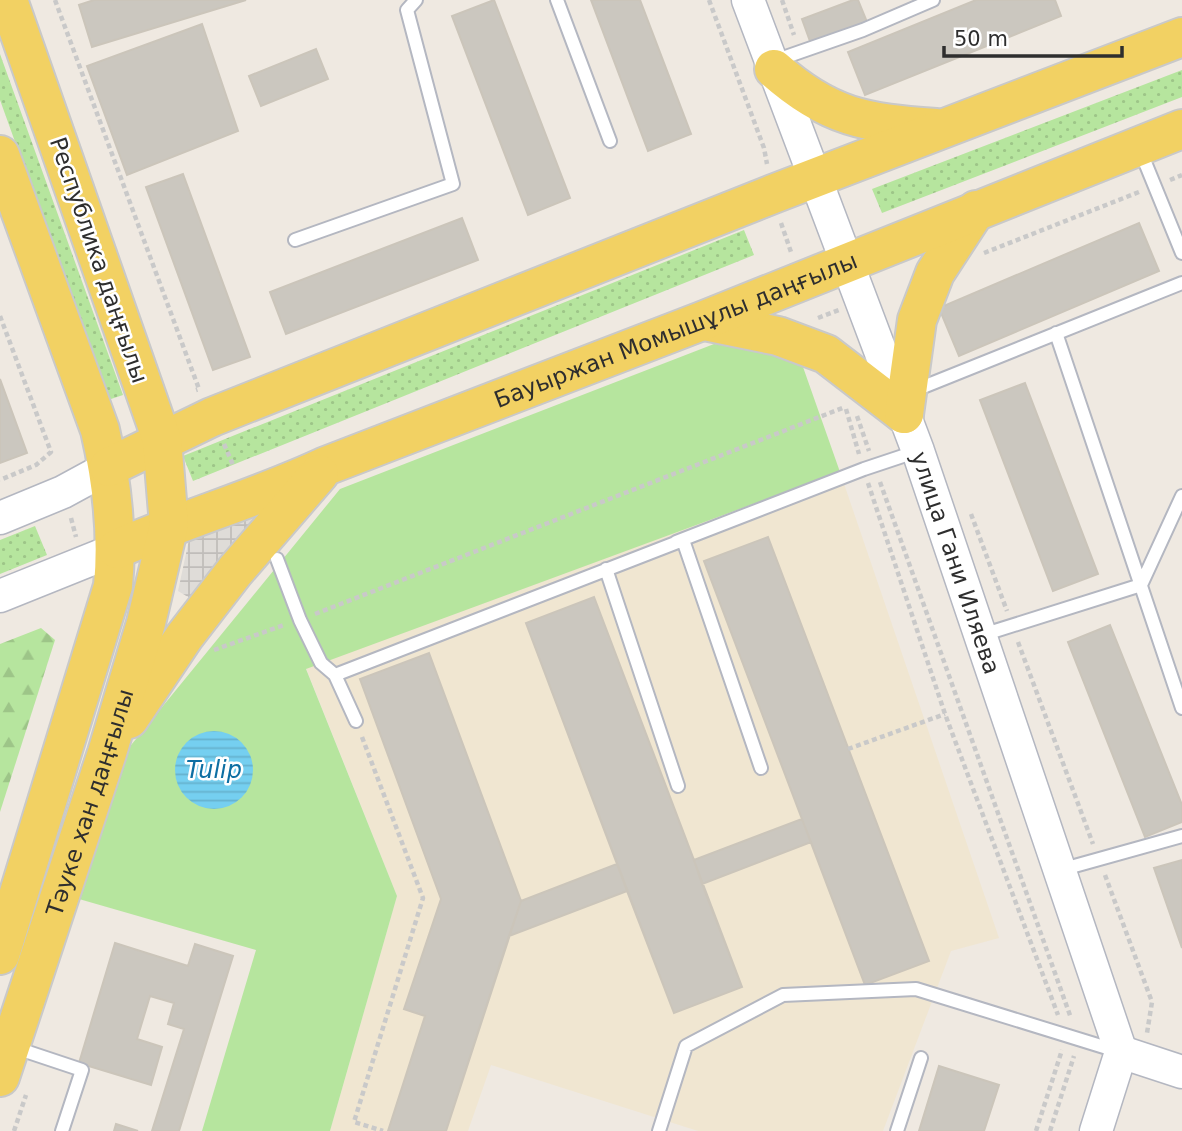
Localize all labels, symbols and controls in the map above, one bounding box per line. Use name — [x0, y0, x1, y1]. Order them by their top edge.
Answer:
scale bar — [944, 14, 1122, 58]
text: 50 m — [954, 27, 1008, 51]
street label: Республика даңғылы — [45, 134, 153, 386]
street label: Бауыржан Момышұлы даңғылы — [490, 247, 861, 413]
street label: улица Гани Иляева — [906, 448, 1005, 678]
street label: Тәуке хан даңғылы — [41, 686, 139, 920]
water label: Tulip — [186, 756, 242, 784]

